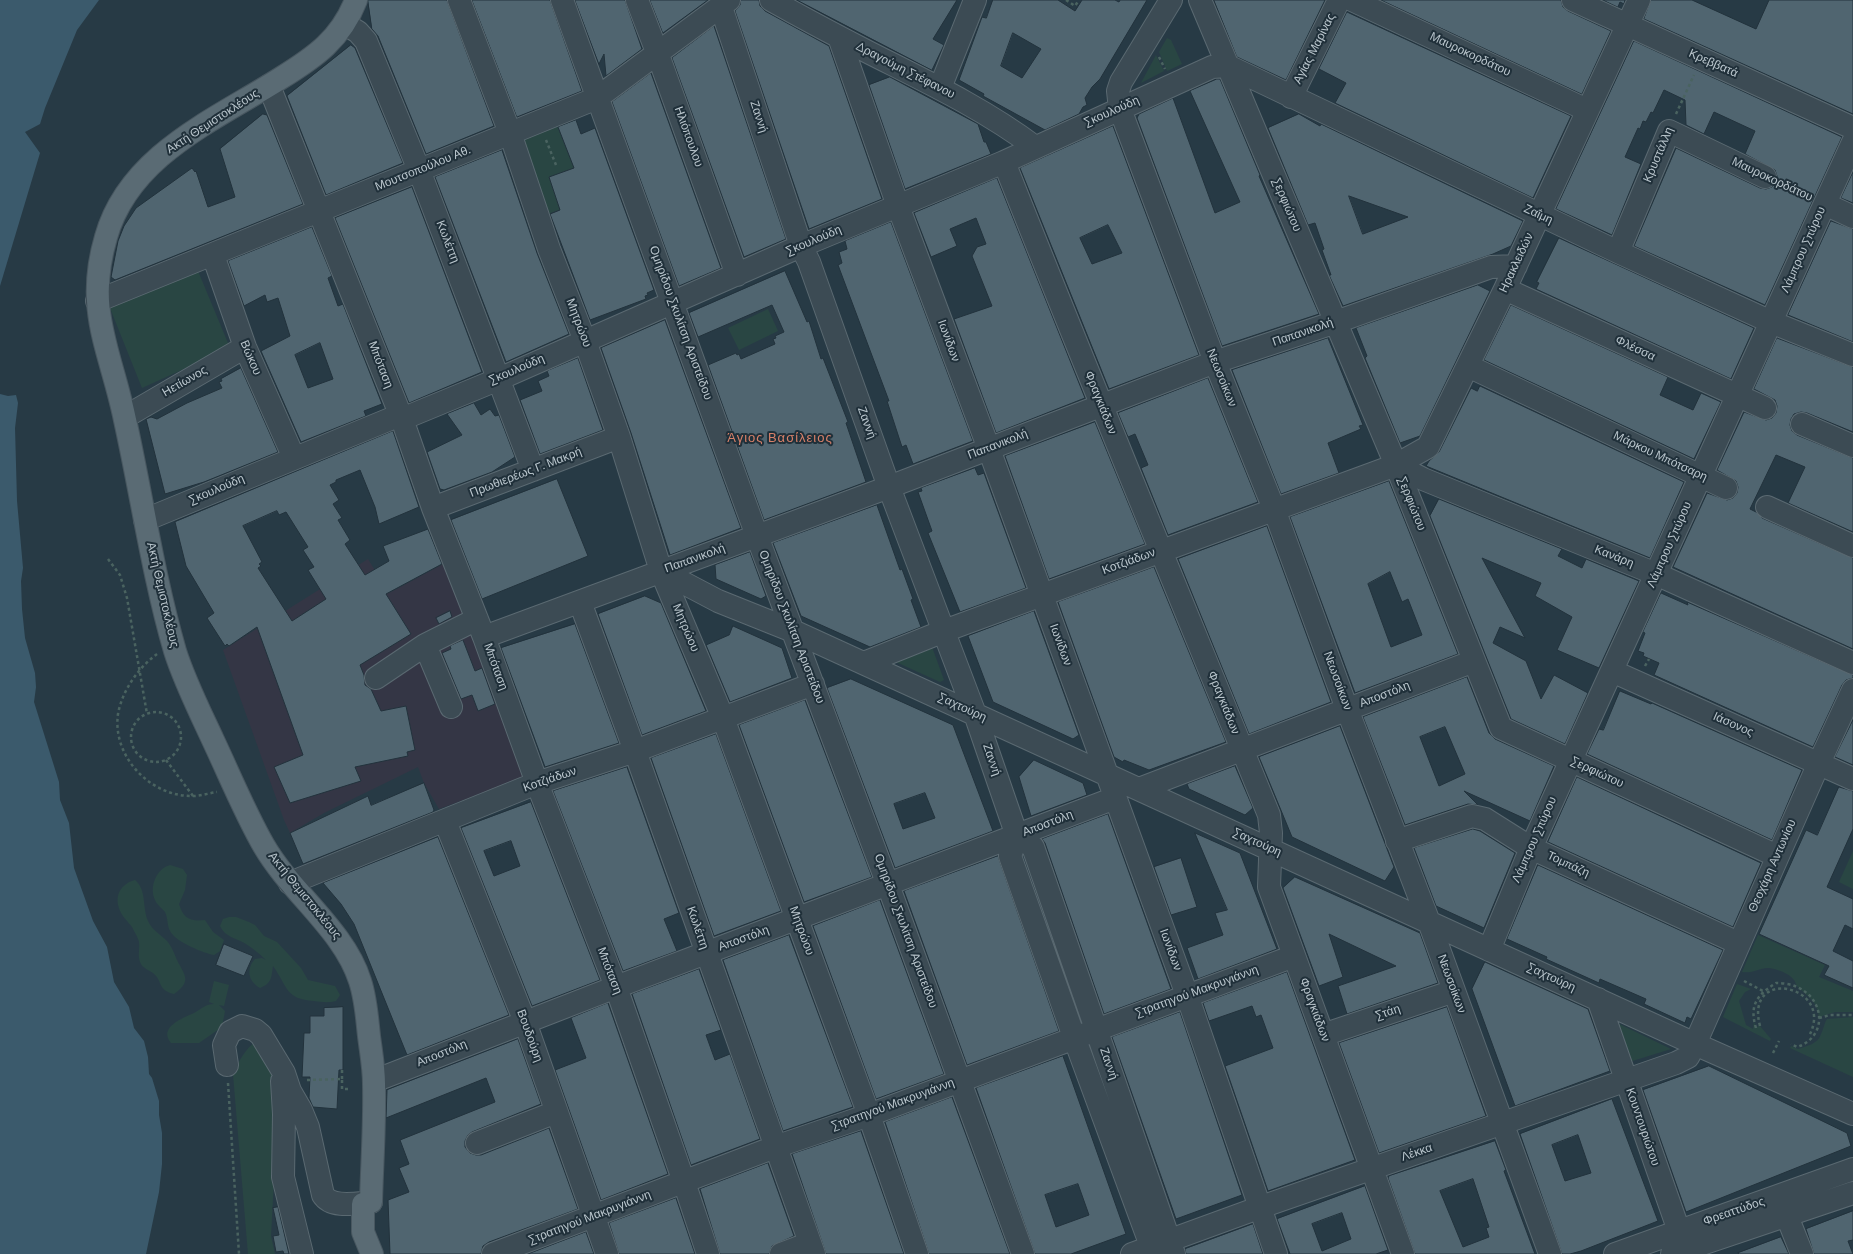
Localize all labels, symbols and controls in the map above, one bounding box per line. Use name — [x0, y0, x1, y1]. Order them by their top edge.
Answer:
street label: Αγίας Μαρίνας — [1291, 11, 1339, 87]
street label: Μαυροκορδάτου — [1427, 30, 1513, 80]
street label: Δραγούμη Στέφανου — [853, 40, 957, 102]
street label: Κρεββατά — [1686, 47, 1740, 81]
street label: Ακτή Θεμιστοκλέους — [164, 87, 262, 157]
street label: Σκουλούδη — [1082, 93, 1142, 131]
street label: Ζαννή — [746, 99, 770, 135]
street label: Ηλιόπουλου — [670, 105, 706, 169]
street label: Κρυστάλλη — [1641, 125, 1677, 185]
street label: Μουτσοπούλου Αθ. — [373, 143, 473, 195]
street label: Μαυροκορδάτου — [1729, 155, 1815, 205]
street label: Σερφιώτου — [1268, 176, 1304, 234]
street label: Ζαΐμη — [1521, 202, 1555, 228]
street label: Λάμπρου Σπύρου — [1779, 205, 1829, 295]
street label: Κωλέττη — [432, 219, 462, 265]
street label: Σκουλούδη — [784, 223, 844, 259]
street label: Ηρακλειδών — [1497, 231, 1537, 295]
street label: Ομηρίδου Σκυλίτση Αριστείδου — [645, 244, 715, 402]
street label: Μητρώου — [562, 297, 594, 349]
street label: Παπανικολή — [1271, 316, 1335, 350]
street label: Ιωνίδων — [934, 318, 962, 364]
street label: Φλέσσα — [1613, 333, 1657, 365]
street label: Βώκου — [236, 338, 264, 378]
street label: Μπόταση — [364, 339, 396, 391]
street label: Νεωσοίκων — [1203, 347, 1239, 409]
street label: Σκουλούδη — [487, 352, 547, 388]
street label: Ηετίωνος — [160, 363, 210, 401]
street label: Φραγκιάδων — [1081, 369, 1119, 437]
street label: Ζαννή — [854, 405, 878, 441]
street label: Παπανικολή — [966, 427, 1030, 463]
street label: Μάρκου Μπότσαρη — [1611, 429, 1709, 485]
district label: Άγιος Βασίλειος — [727, 431, 833, 447]
street label: Πρωθιερέως Γ. Μακρή — [468, 445, 584, 501]
street label: Σκουλούδη — [187, 472, 247, 508]
street label: Σερφιώτου — [1394, 475, 1428, 533]
street label: Λάμπρου Σπύρου — [1645, 500, 1695, 590]
street label: Ακτή Θεμιστοκλέους — [143, 541, 181, 649]
street label: Παπανικολή — [663, 541, 727, 577]
street label: Κανάρη — [1592, 543, 1636, 571]
street label: Κοτζιάδων — [1100, 546, 1158, 578]
street label: Ομηρίδου Σκυλίτση Αριστείδου — [755, 548, 827, 706]
street label: Μητρώου — [668, 602, 702, 654]
street label: Ιωνίδων — [1046, 622, 1074, 668]
street label: Μπόταση — [480, 641, 510, 693]
street label: Νεωσοίκων — [1320, 650, 1354, 712]
street label: Φραγκιάδων — [1204, 669, 1242, 737]
street label: Αποστόλη — [1358, 679, 1412, 711]
street label: Σαχτούρη — [936, 691, 988, 725]
street label: Ιάσονος — [1711, 710, 1755, 740]
street label: Ζαννή — [979, 742, 1003, 778]
street label: Σερφιώτου — [1568, 754, 1626, 792]
street label: Κοτζιάδων — [521, 764, 579, 796]
street label: Λάμπρου Σπύρου — [1510, 795, 1560, 885]
street label: Αποστόλη — [1021, 808, 1075, 840]
street label: Θεοχάρη Αντωνίου — [1746, 817, 1800, 915]
street label: Σαχτούρη — [1230, 826, 1284, 860]
street label: Τομπάζη — [1544, 849, 1592, 881]
street label: Ακτή Θεμιστοκλέους — [265, 850, 343, 942]
street label: Ομηρίδου Σκυλίτση Αριστείδου — [870, 852, 940, 1010]
street label: Κωλέττη — [683, 905, 711, 951]
street label: Μητρώου — [786, 905, 816, 957]
street label: Αποστόλη — [717, 923, 771, 955]
street label: Ιωνίδων — [1156, 927, 1184, 973]
street label: Μπόταση — [593, 945, 625, 997]
street label: Νεωσοίκων — [1434, 953, 1468, 1015]
street label: Σαχτούρη — [1525, 961, 1577, 995]
street label: Στρατηγού Μακρυγιάννη — [1133, 963, 1261, 1021]
street label: Φραγκιάδων — [1296, 976, 1332, 1044]
street label: Στάη — [1374, 1002, 1402, 1024]
street label: Βουδούρη — [513, 1008, 545, 1064]
street label: Αποστόλη — [415, 1037, 469, 1071]
street label: Ζαννή — [1096, 1046, 1120, 1082]
street label: Στρατηγού Μακρυγιάννη — [829, 1076, 957, 1134]
street label: Κουντουριώτου — [1622, 1086, 1662, 1168]
street label: Λέκκα — [1399, 1141, 1435, 1165]
street label: Στρατηγού Μακρυγιάννη — [527, 1188, 653, 1248]
street label: Φρεαττύδος — [1701, 1195, 1767, 1229]

